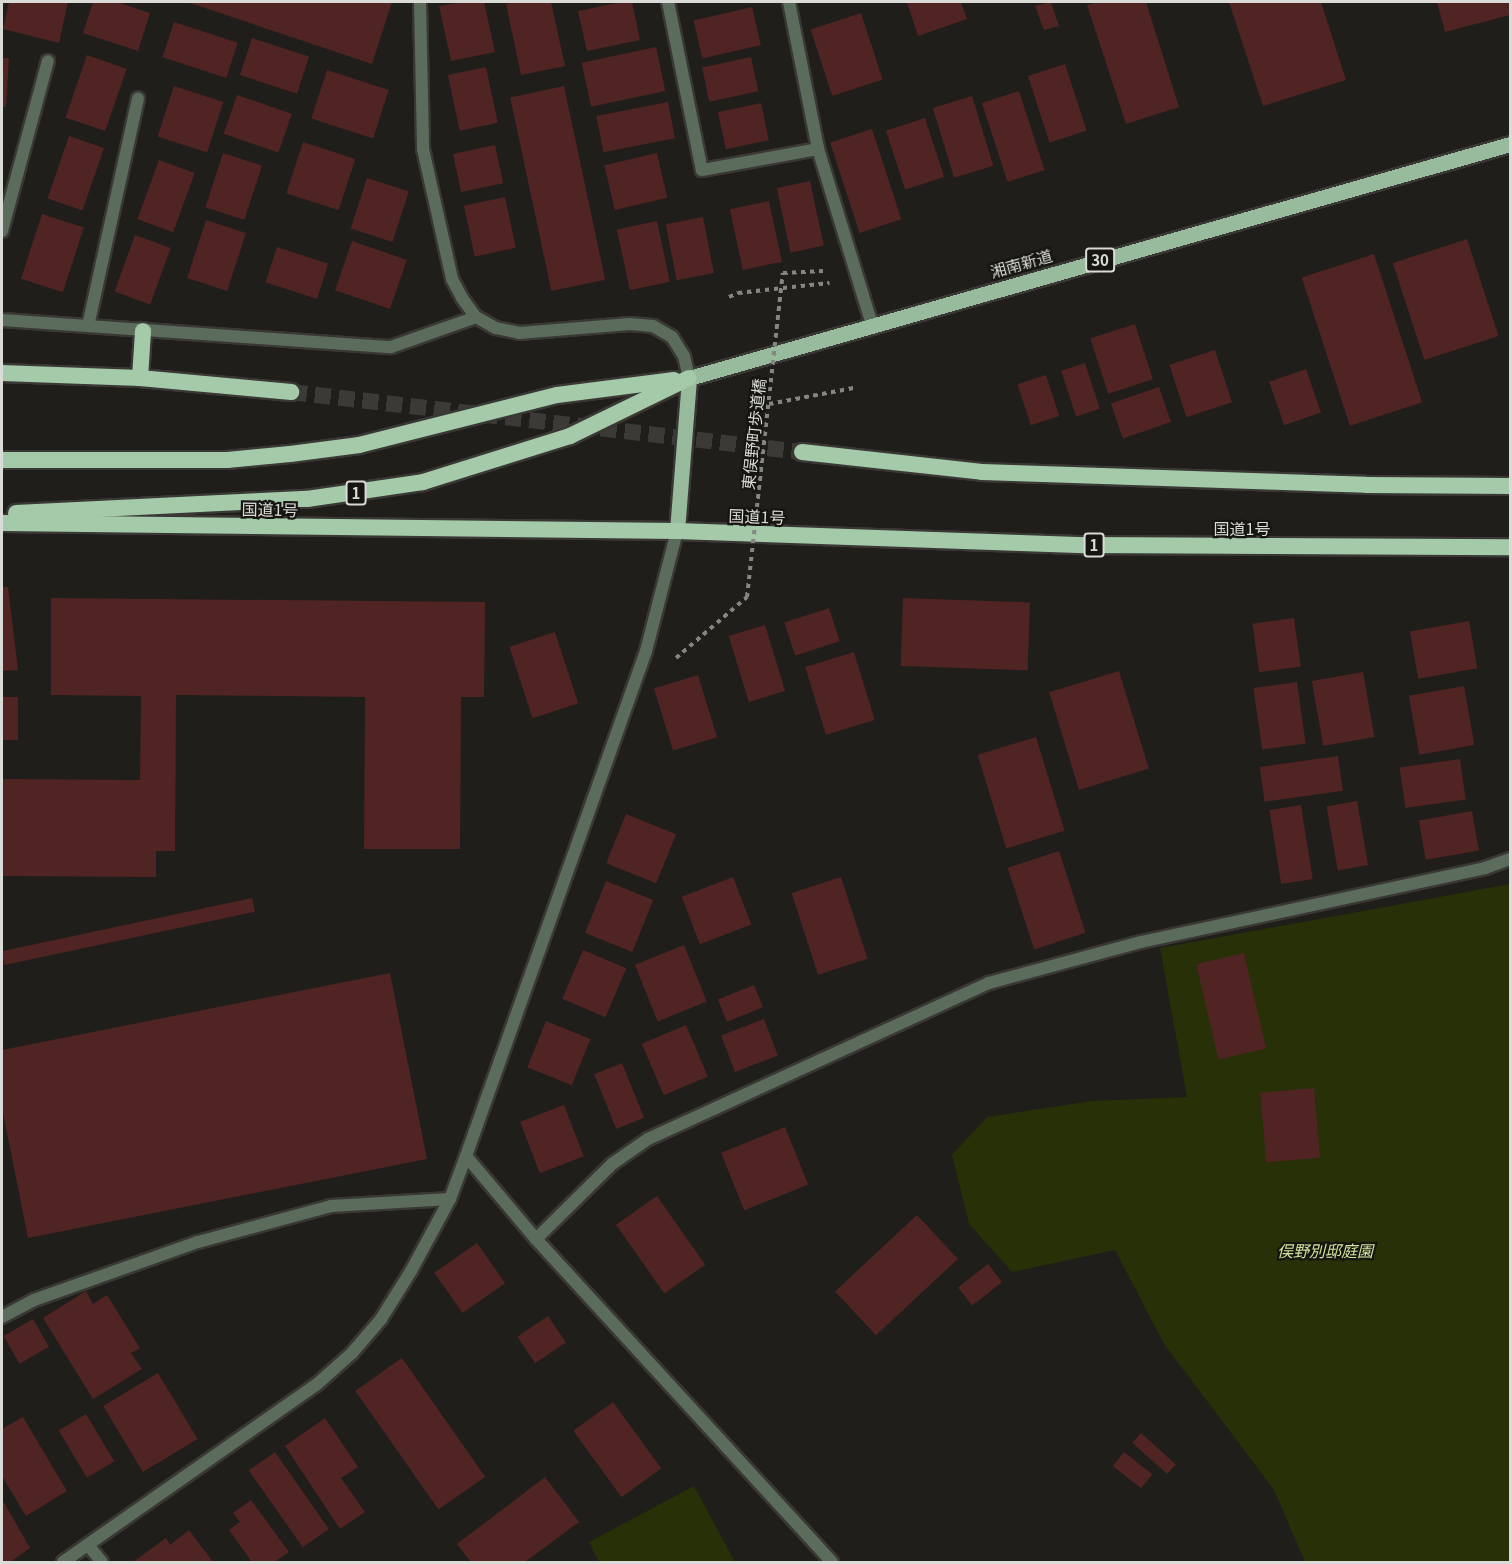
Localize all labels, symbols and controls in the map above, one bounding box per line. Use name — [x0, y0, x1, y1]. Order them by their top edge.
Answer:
street label: 湘南新道 — [988, 245, 1054, 281]
road number: 30 — [1085, 248, 1115, 272]
street label: 東俣野町歩道橋 — [738, 377, 768, 491]
road number: 1 — [346, 481, 366, 505]
street label: 国道1号 — [241, 499, 299, 519]
street label: 国道1号 — [728, 505, 786, 527]
street label: 国道1号 — [1214, 518, 1270, 538]
road number: 1 — [1084, 533, 1104, 557]
park label: 俣野別邸庭園 — [1277, 1240, 1373, 1260]

